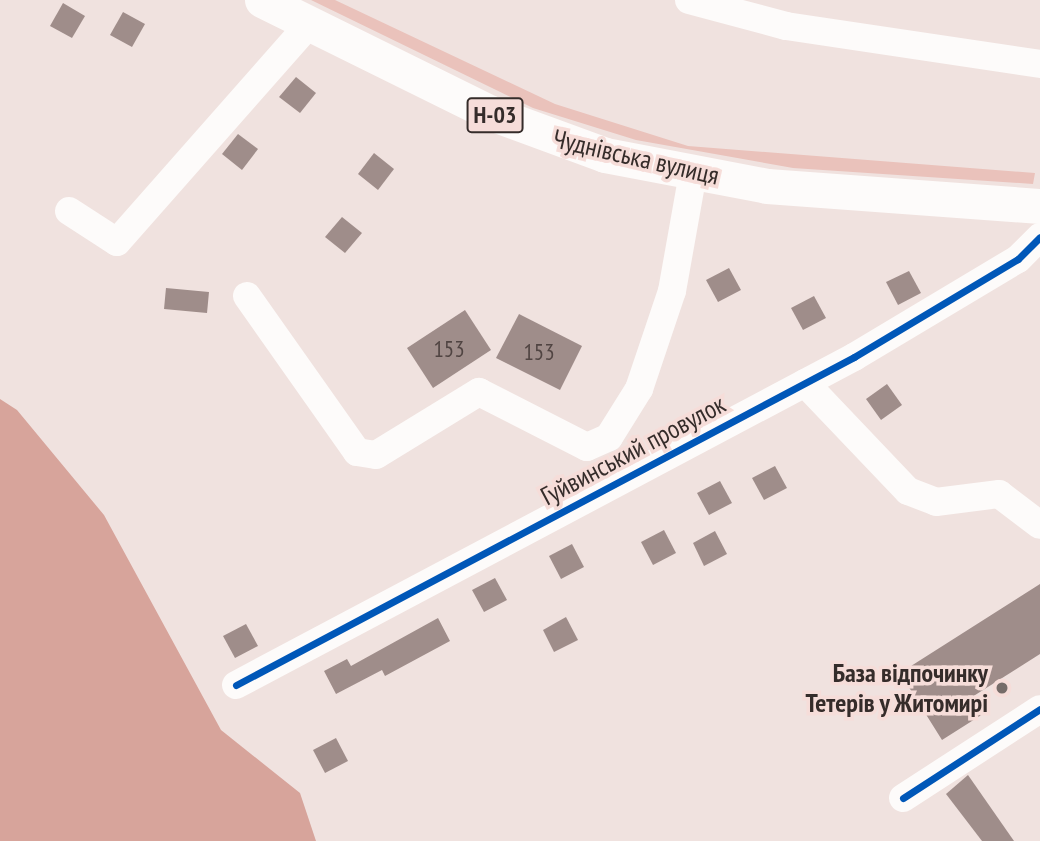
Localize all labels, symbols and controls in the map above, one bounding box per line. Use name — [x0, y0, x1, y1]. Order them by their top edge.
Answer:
road number: Н-03 — [465, 94, 525, 135]
street label: Чуднівська вулиця — [550, 123, 722, 191]
house number: 153 — [433, 335, 465, 363]
house number: 153 — [523, 338, 555, 366]
street label: Гуйвинський провулок — [535, 388, 731, 512]
place label: База відпочинку Тетерів у Житомирі — [804, 657, 988, 718]
marker: База відпочинку Тетерів у Житомирі — [994, 680, 1010, 696]

